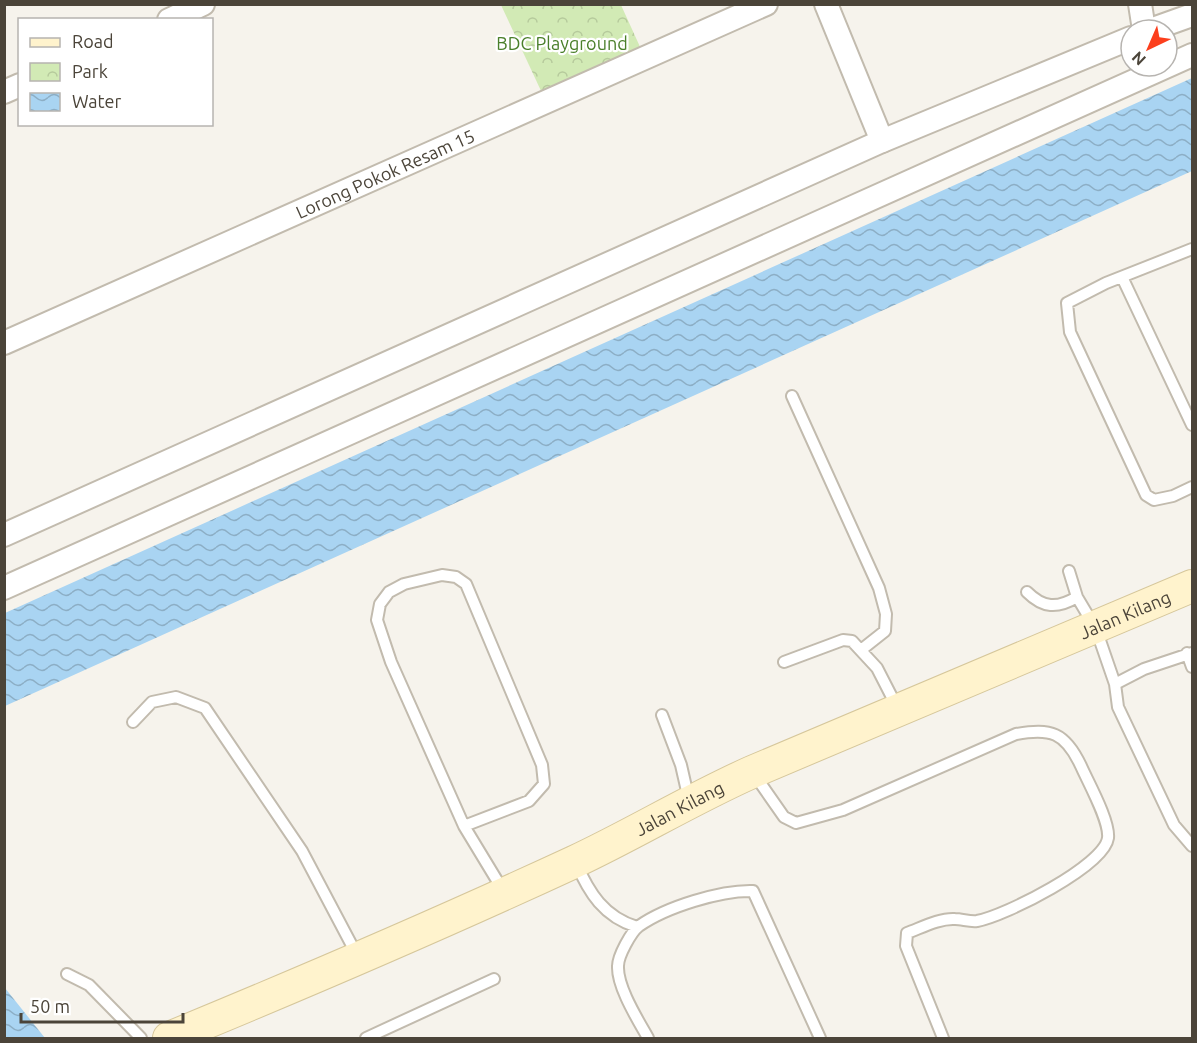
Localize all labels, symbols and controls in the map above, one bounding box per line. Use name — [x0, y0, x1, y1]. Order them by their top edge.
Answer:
legend — [18, 18, 213, 126]
north arrow — [1119, 18, 1179, 78]
text: Road — [72, 31, 114, 51]
park label: BDC Playground — [496, 33, 628, 53]
text: N — [1128, 48, 1149, 69]
text: Park — [72, 61, 108, 81]
text: Water — [72, 91, 122, 111]
street label: Lorong Pokok Resam 15 — [292, 125, 478, 222]
street label: Jalan Kilang — [1076, 586, 1173, 642]
street label: Jalan Kilang — [632, 777, 727, 839]
scale bar — [21, 986, 183, 1024]
text: 50 m — [30, 996, 70, 1016]

